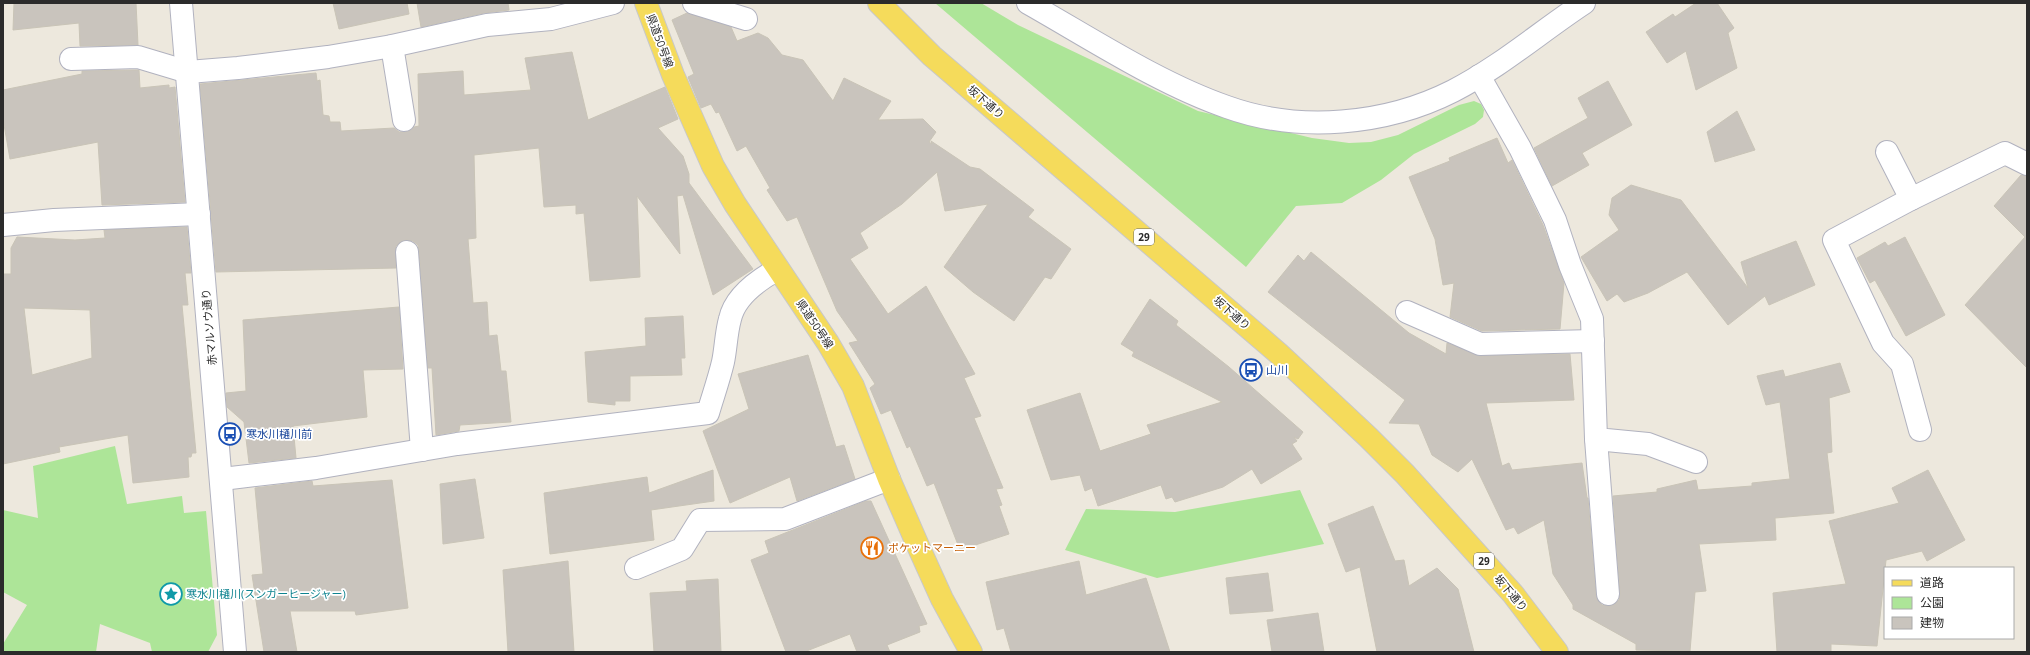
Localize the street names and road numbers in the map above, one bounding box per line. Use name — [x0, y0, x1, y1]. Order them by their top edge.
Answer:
street label: 県道50号線 — [644, 12, 677, 70]
street label: 坂下通り — [965, 82, 1008, 122]
road number: 29 — [1134, 229, 1154, 245]
street label: 赤マルソウ通り — [198, 288, 219, 366]
street label: 坂下通り — [1211, 293, 1254, 333]
street label: 県道50号線 — [793, 296, 837, 351]
road number: 29 — [1474, 553, 1494, 569]
street label: 坂下通り — [1491, 571, 1531, 614]

